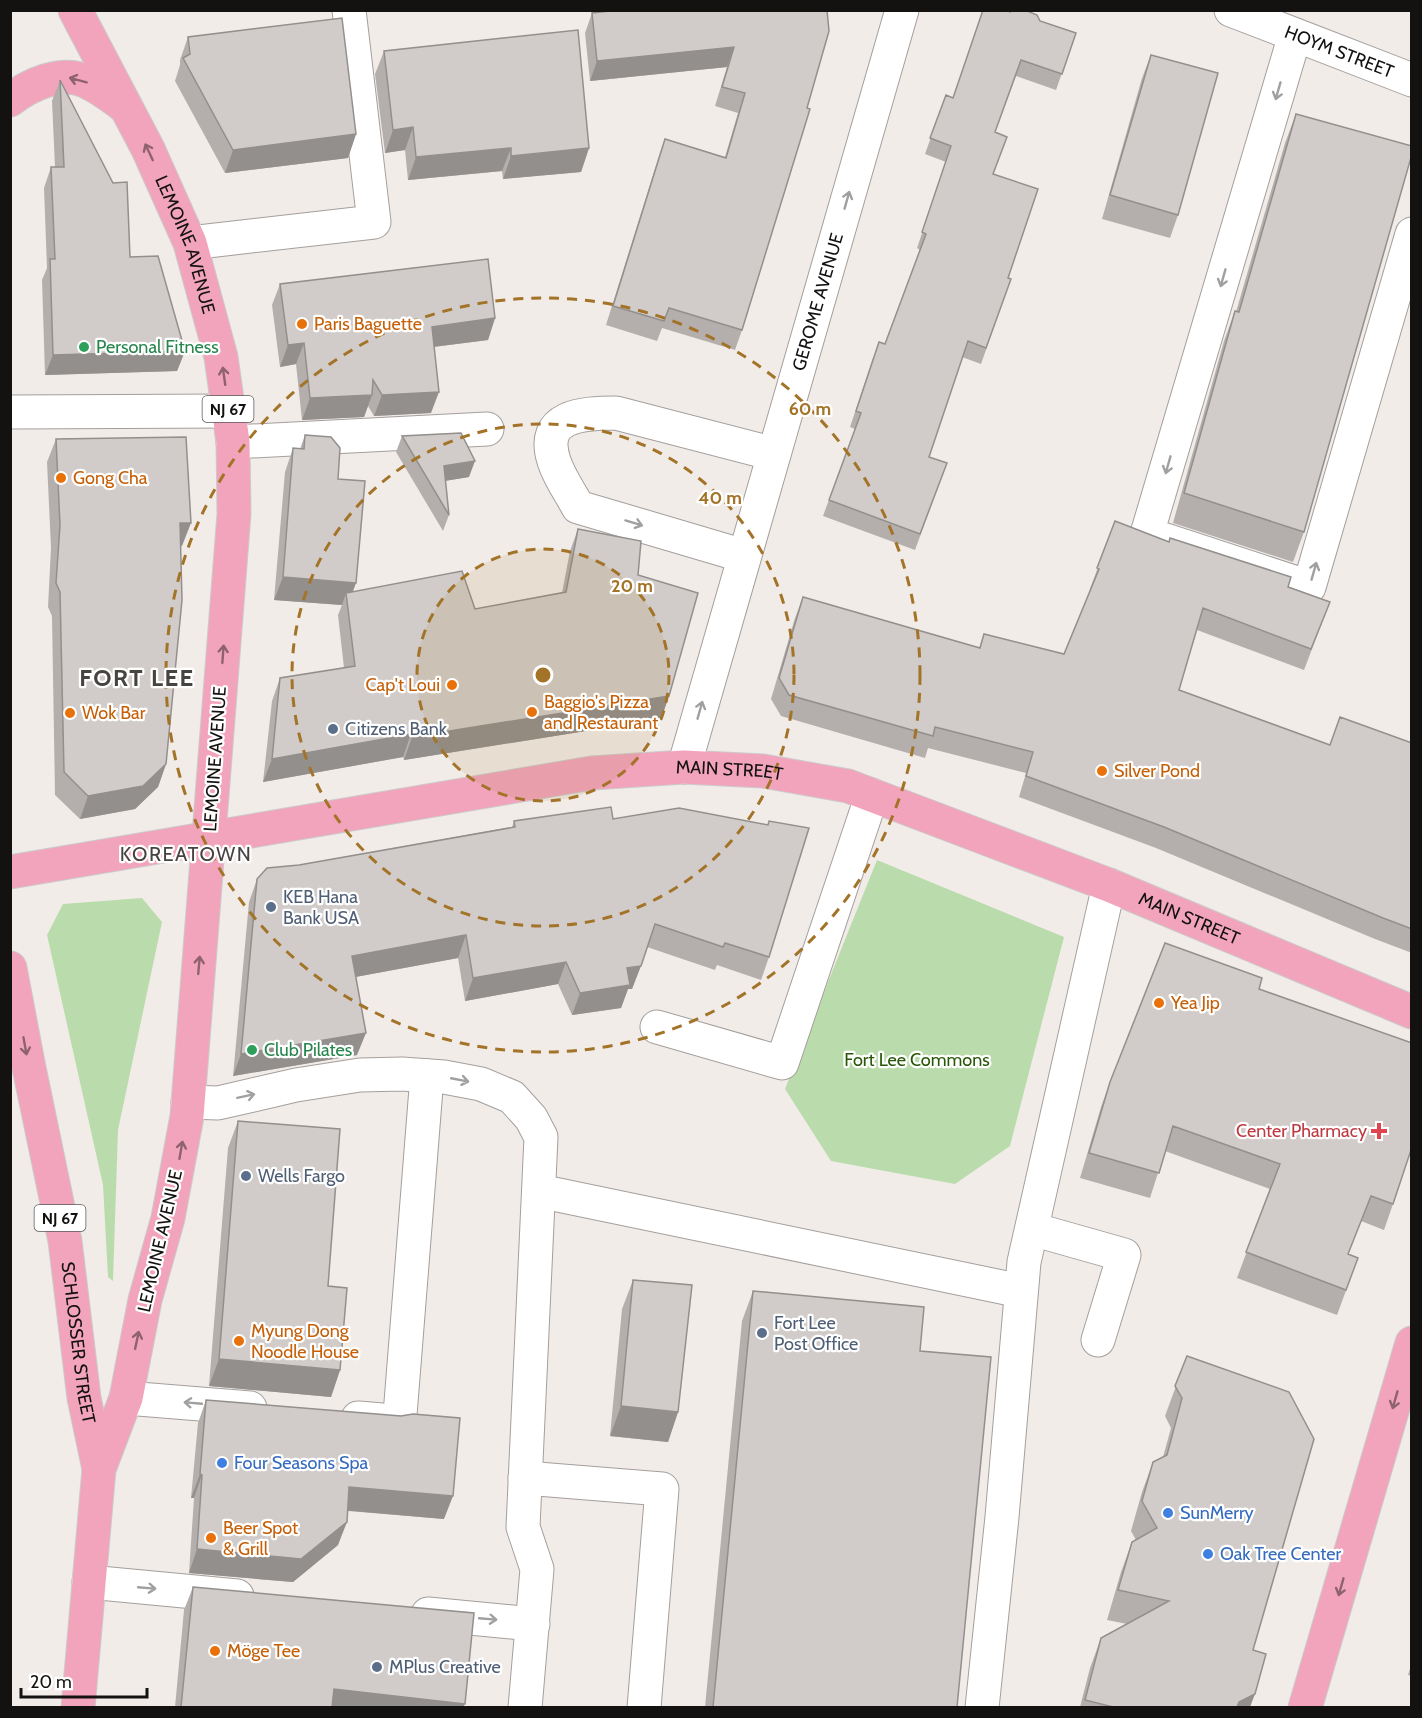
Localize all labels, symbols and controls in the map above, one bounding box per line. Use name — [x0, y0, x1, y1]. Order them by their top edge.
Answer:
street label: HOYM STREET — [1282, 21, 1397, 83]
one-way arrow — [69, 74, 88, 85]
one-way arrow — [1272, 81, 1283, 100]
one-way arrow — [143, 144, 155, 162]
street label: LEMOINE AVENUE — [150, 172, 220, 316]
one-way arrow — [842, 191, 853, 210]
street label: GEROME AVENUE — [788, 231, 848, 373]
one-way arrow — [1217, 268, 1228, 287]
place label: Paris Baguette — [314, 313, 422, 335]
marker: Paris Baguette — [295, 317, 309, 331]
place label: Personal Fitness — [96, 336, 219, 358]
marker: Personal Fitness — [77, 340, 91, 354]
one-way arrow — [218, 367, 229, 387]
road number: NJ 67 — [202, 396, 254, 422]
text: 60 m — [789, 398, 831, 420]
one-way arrow — [1162, 455, 1173, 474]
place label: Gong Cha — [73, 467, 148, 489]
marker: Gong Cha — [54, 471, 68, 485]
text: 40 m — [698, 487, 742, 509]
one-way arrow — [624, 518, 643, 529]
one-way arrow — [1309, 562, 1320, 581]
text: 20 m — [611, 575, 653, 597]
one-way arrow — [218, 645, 229, 665]
district label: FORT LEE — [79, 663, 195, 692]
centre of rings — [533, 665, 553, 685]
place label: Cap't Loui — [365, 674, 440, 696]
marker: Cap't Loui — [445, 678, 459, 692]
street label: LEMOINE AVENUE — [199, 686, 231, 832]
place label: Baggio's Pizza and Restaurant — [544, 691, 658, 734]
one-way arrow — [695, 701, 706, 720]
place label: Wok Bar — [82, 702, 146, 724]
marker: Baggio's Pizza and Restaurant — [525, 705, 539, 719]
marker: Wok Bar — [63, 706, 77, 720]
place label: Citizens Bank — [345, 718, 448, 740]
marker: Citizens Bank — [326, 722, 340, 736]
street label: MAIN STREET — [675, 756, 785, 785]
place label: Silver Pond — [1114, 760, 1200, 782]
marker: Silver Pond — [1095, 764, 1109, 778]
district label: KOREATOWN — [120, 842, 252, 866]
place label: KEB Hana Bank USA — [283, 886, 359, 929]
street label: MAIN STREET — [1135, 888, 1243, 950]
marker: KEB Hana Bank USA — [264, 900, 278, 914]
one-way arrow — [194, 956, 205, 976]
place label: Yea Jip — [1170, 992, 1220, 1014]
marker: Yea Jip — [1152, 996, 1166, 1010]
one-way arrow — [19, 1036, 30, 1056]
place label: Club Pilates — [264, 1039, 352, 1061]
marker: Club Pilates — [245, 1043, 259, 1057]
park label: Fort Lee Commons — [844, 1049, 990, 1071]
one-way arrow — [449, 1075, 469, 1086]
one-way arrow — [236, 1090, 255, 1102]
place label: Center Pharmacy — [1236, 1120, 1367, 1142]
marker: Center Pharmacy — [1372, 1124, 1386, 1138]
one-way arrow — [176, 1141, 187, 1161]
place label: Wells Fargo — [258, 1165, 345, 1187]
street label: LEMOINE AVENUE — [133, 1168, 187, 1314]
marker: Wells Fargo — [239, 1169, 253, 1183]
road number: NJ 67 — [34, 1205, 86, 1231]
street label: SCHLOSSER STREET — [57, 1260, 100, 1426]
place label: Fort Lee Post Office — [774, 1312, 858, 1355]
place label: Myung Dong Noodle House — [251, 1320, 359, 1363]
marker: Fort Lee Post Office — [755, 1326, 769, 1340]
one-way arrow — [132, 1331, 143, 1350]
marker: Myung Dong Noodle House — [232, 1334, 246, 1348]
one-way arrow — [1389, 1390, 1400, 1409]
one-way arrow — [184, 1398, 204, 1409]
place label: Four Seasons Spa — [234, 1452, 368, 1474]
marker: Four Seasons Spa — [215, 1456, 229, 1470]
place label: SunMerry — [1180, 1502, 1254, 1524]
marker: SunMerry — [1161, 1506, 1175, 1520]
place label: Beer Spot & Grill — [223, 1517, 298, 1560]
marker: Beer Spot & Grill — [204, 1531, 218, 1545]
place label: Oak Tree Center — [1220, 1543, 1342, 1565]
marker: Oak Tree Center — [1201, 1547, 1215, 1561]
one-way arrow — [1335, 1577, 1346, 1596]
one-way arrow — [137, 1582, 157, 1593]
one-way arrow — [477, 1614, 497, 1625]
place label: Möge Tee — [227, 1640, 300, 1662]
marker: Möge Tee — [208, 1644, 222, 1658]
place label: MPlus Creative — [389, 1656, 501, 1678]
marker: MPlus Creative — [370, 1660, 384, 1674]
scale bar — [21, 1661, 147, 1699]
text: 20 m — [30, 1671, 72, 1693]

